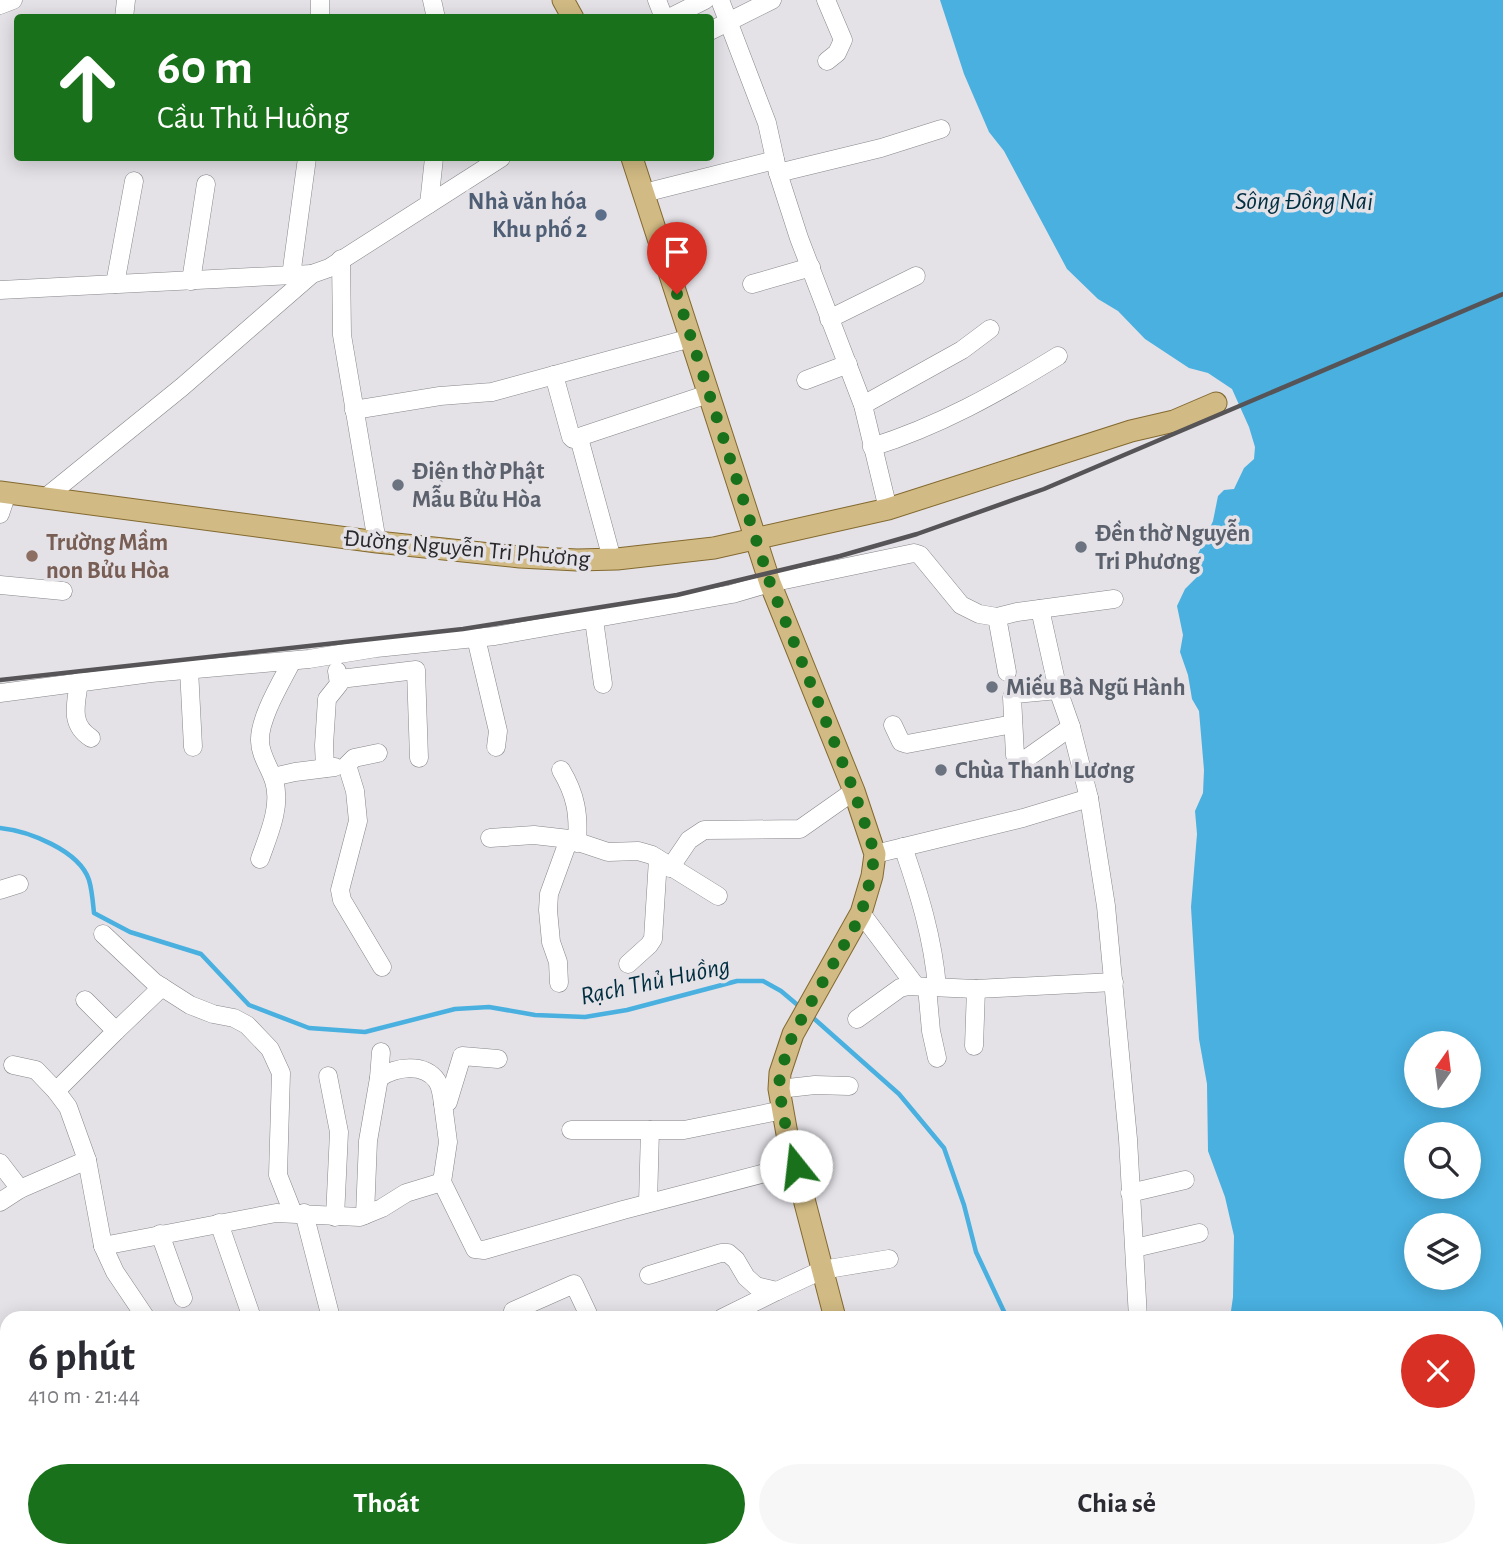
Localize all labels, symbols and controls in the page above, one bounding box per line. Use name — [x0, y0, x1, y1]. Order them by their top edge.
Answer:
icon: ahead — [42, 42, 133, 133]
text: 60 m — [157, 44, 253, 93]
text: Cầu Thủ Huồng — [157, 102, 349, 134]
water label: Sông Đồng Nai — [1235, 188, 1373, 214]
place label: Nhà văn hóa Khu phố 2 — [468, 190, 587, 242]
marker: Nhà văn hóa Khu phố 2 — [593, 207, 609, 223]
pin — [647, 222, 707, 294]
icon: arrive — [658, 233, 696, 271]
place label: Điện thờ Phật Mẫu Bửu Hòa — [412, 460, 544, 512]
marker: Điện thờ Phật Mẫu Bửu Hòa — [390, 477, 406, 493]
place label: Đền thờ Nguyễn Tri Phương — [1095, 518, 1250, 574]
street label: Đường Nguyễn Tri Phương — [343, 525, 592, 572]
place label: Trường Mầm non Bửu Hòa — [46, 529, 170, 583]
marker: Đền thờ Nguyễn Tri Phương — [1073, 539, 1089, 555]
marker: Trường Mầm non Bửu Hòa — [24, 548, 40, 564]
place label: Miếu Bà Ngũ Hành — [1006, 674, 1185, 700]
marker: Miếu Bà Ngũ Hành — [984, 679, 1000, 695]
place label: Chùa Thanh Lương — [955, 759, 1135, 783]
marker: Chùa Thanh Lương — [933, 762, 949, 778]
water label: Rạch Thủ Huồng — [578, 952, 733, 1010]
north arrow — [1404, 1031, 1480, 1108]
map controls — [1404, 1031, 1481, 1290]
button: search — [1404, 1122, 1481, 1199]
position arrow — [759, 1129, 833, 1203]
button: layers — [1404, 1213, 1481, 1290]
button: close — [1401, 1334, 1475, 1408]
text: 6 phút — [28, 1336, 135, 1378]
text: 410 m · 21:44 — [28, 1385, 140, 1408]
button: Thoát — [28, 1464, 745, 1544]
button: Chia sẻ — [759, 1464, 1475, 1544]

